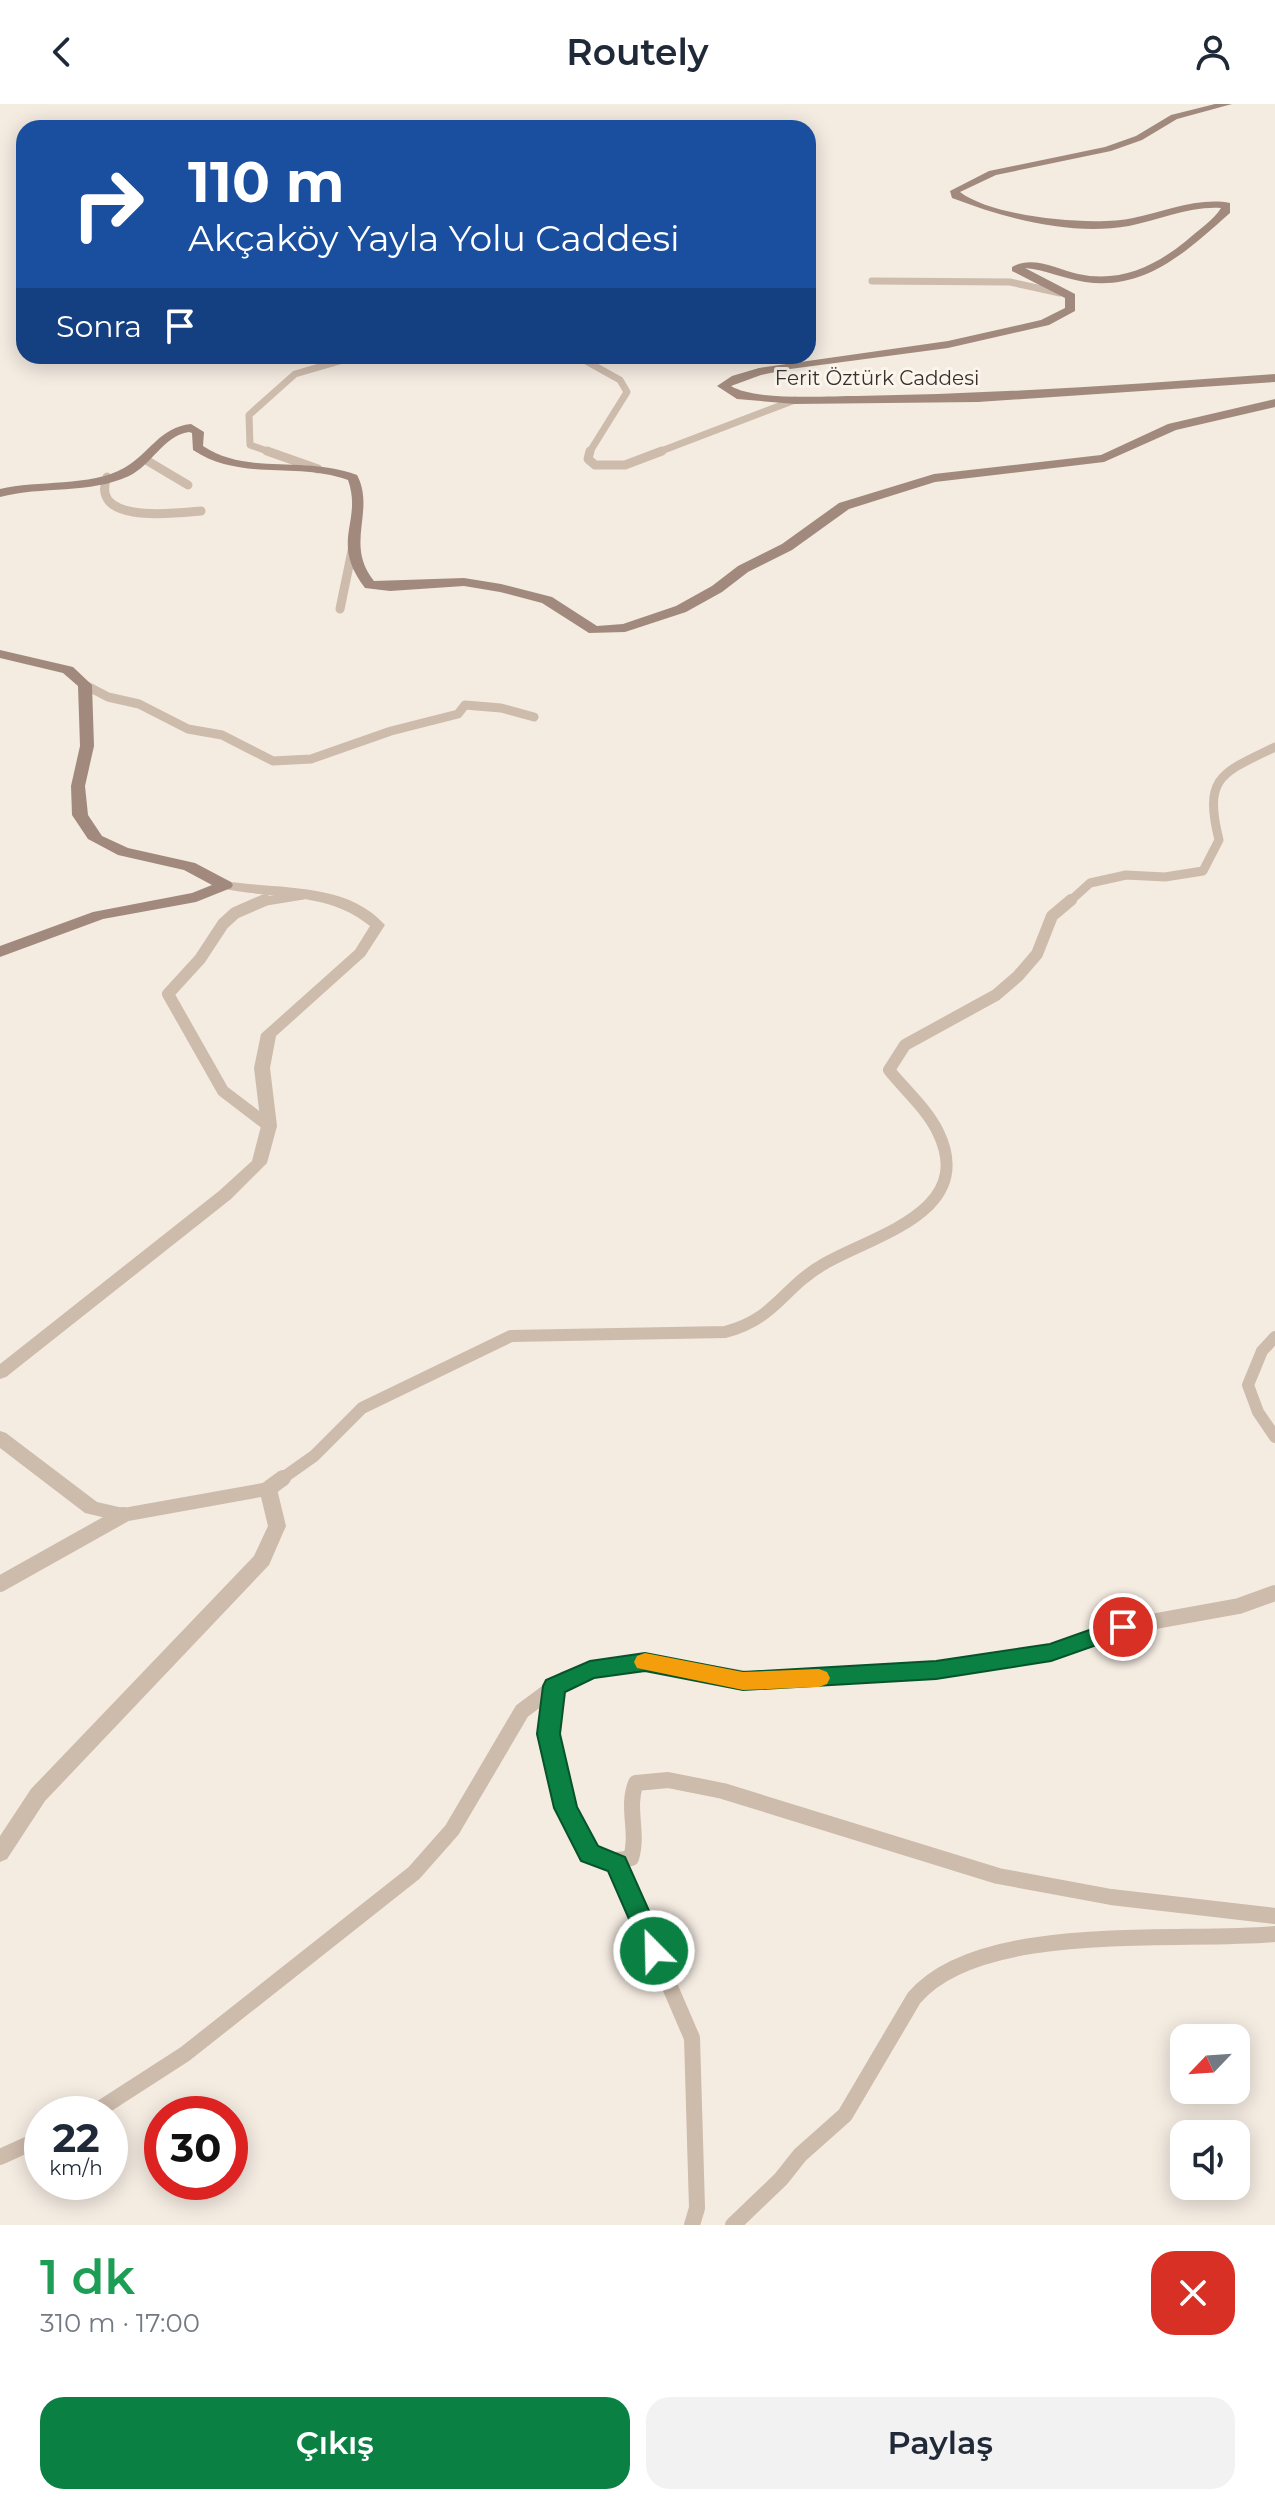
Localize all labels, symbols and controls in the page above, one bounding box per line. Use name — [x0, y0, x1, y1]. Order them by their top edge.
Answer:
icon: back — [40, 30, 84, 74]
text: Routely — [566, 30, 709, 74]
icon: person — [1191, 30, 1235, 74]
text: 110 m — [188, 148, 345, 216]
icon: right — [56, 152, 160, 256]
text: Akçaköy Yayla Yolu Caddesi — [188, 216, 680, 260]
icon: arrive — [158, 304, 202, 348]
text: Sonra — [56, 308, 142, 345]
street label: Ferit Öztürk Caddesi — [775, 366, 979, 390]
pin — [1089, 1593, 1157, 1661]
icon: arrive — [1101, 1605, 1145, 1649]
position arrow — [612, 1909, 696, 1993]
north arrow — [1170, 2024, 1250, 2104]
map controls — [1170, 2024, 1250, 2200]
speed limit sign: 30 — [144, 2096, 248, 2200]
text: 22 — [52, 2113, 100, 2162]
button: sound — [1170, 2120, 1250, 2200]
text: km/h — [49, 2156, 103, 2180]
text: 1 dk — [40, 2248, 135, 2306]
button: close — [1151, 2251, 1235, 2335]
text: 310 m · 17:00 — [40, 2307, 200, 2339]
button: Çıkış — [40, 2397, 630, 2489]
button: Paylaş — [646, 2397, 1235, 2489]

